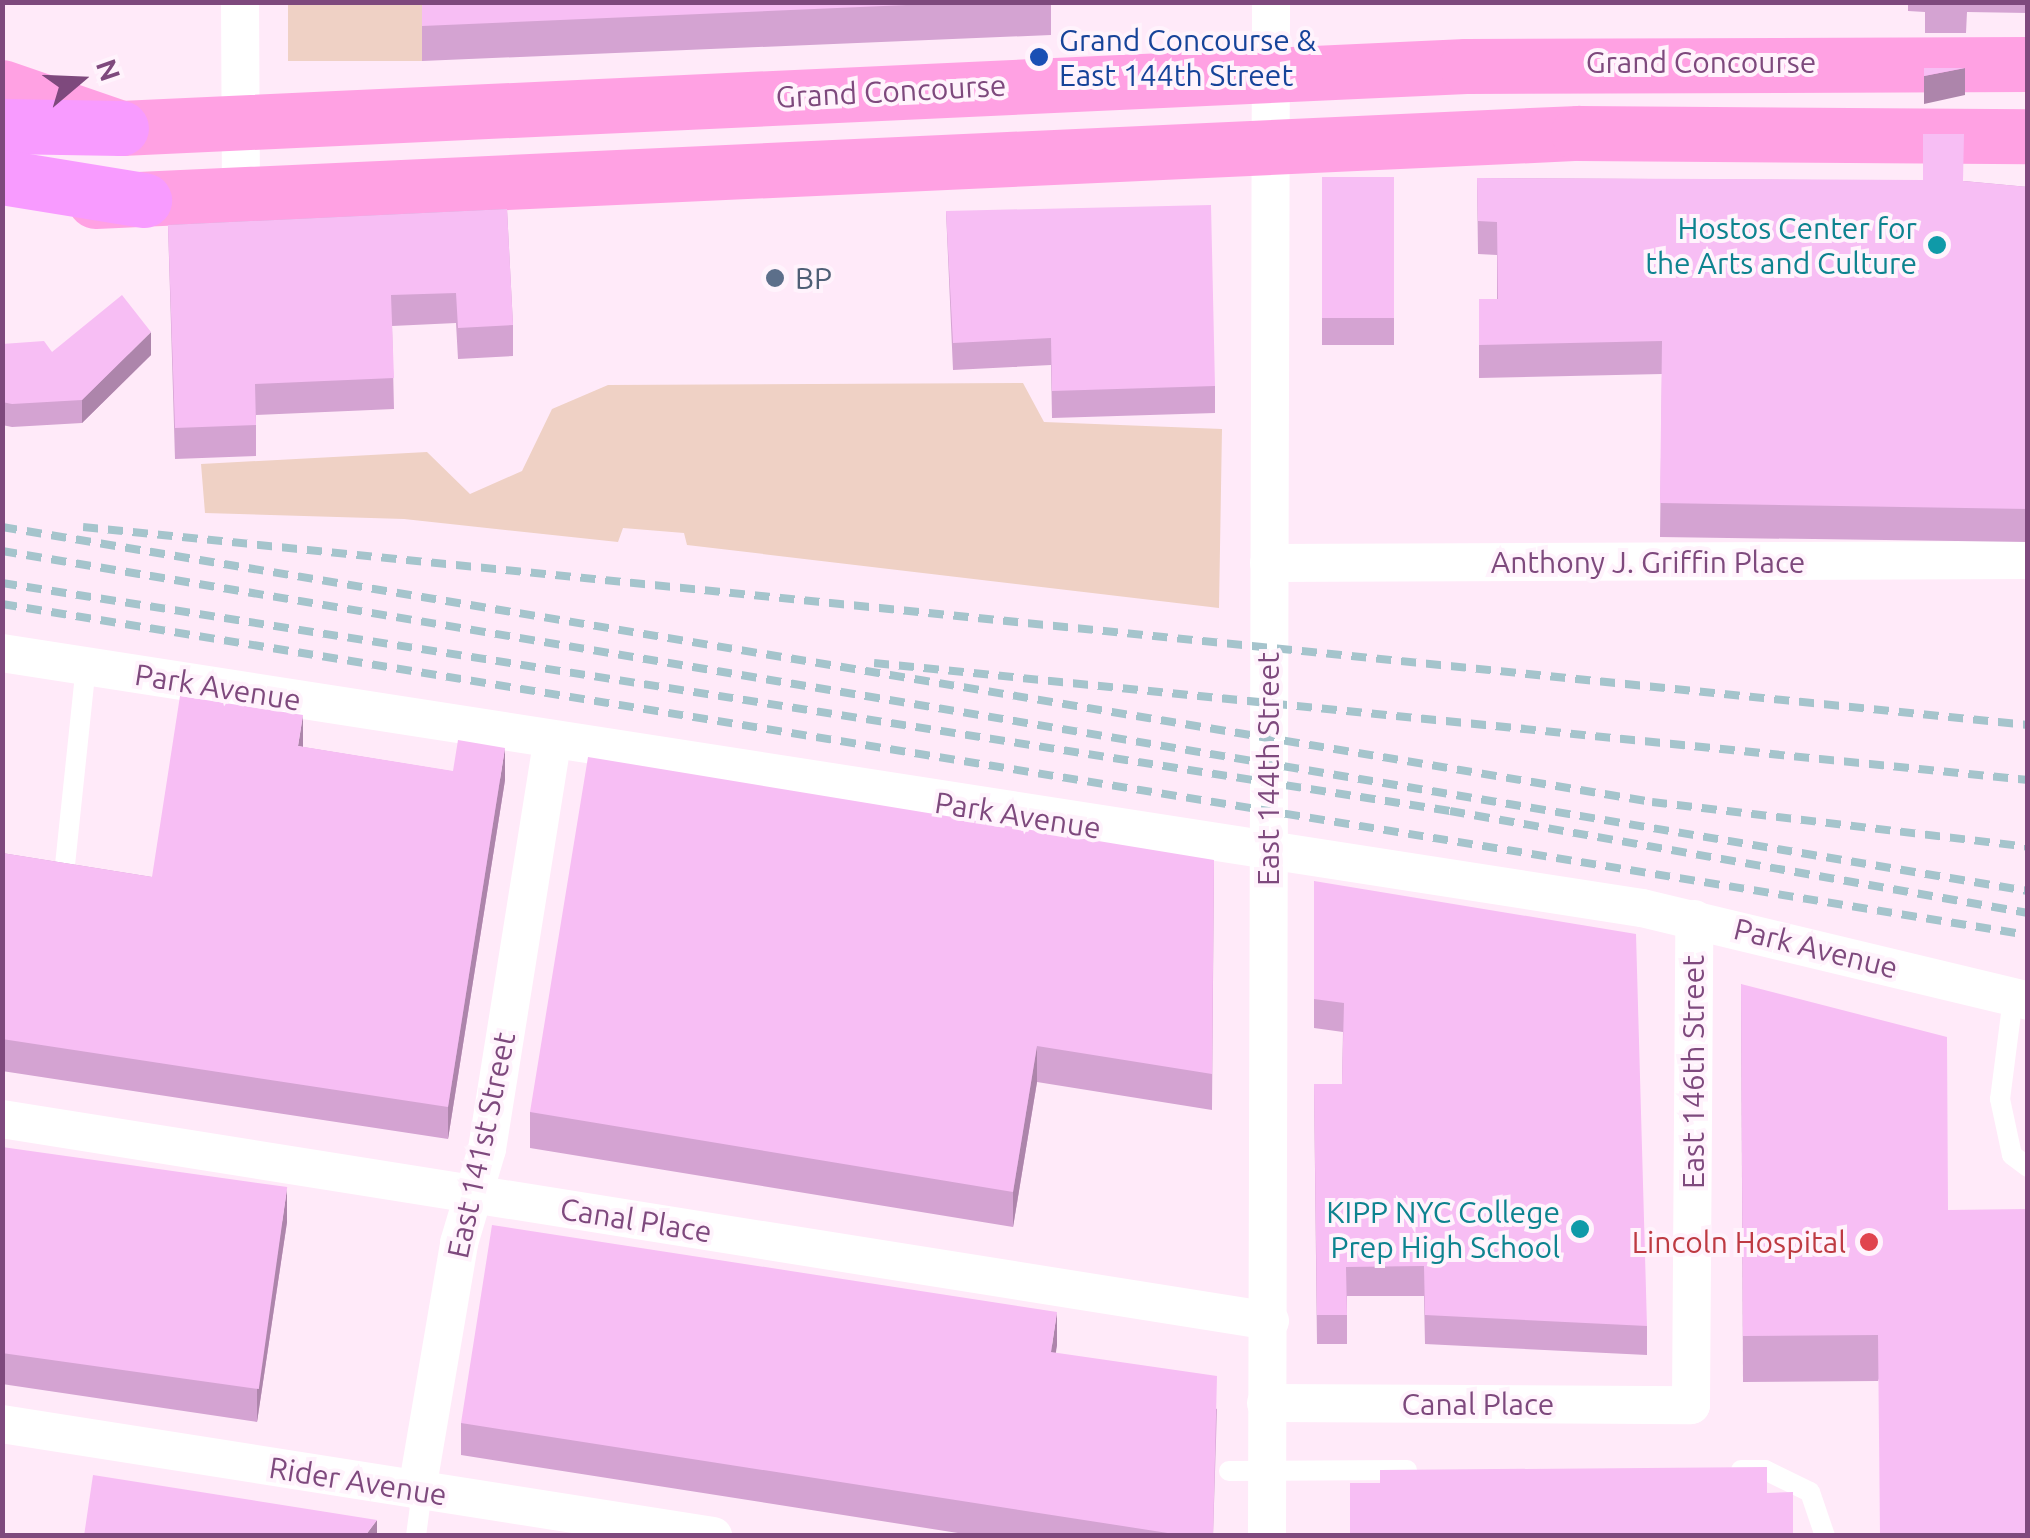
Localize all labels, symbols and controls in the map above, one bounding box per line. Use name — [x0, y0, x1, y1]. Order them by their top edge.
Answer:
place label: Grand Concourse & East 144th Street — [1059, 22, 1316, 92]
north arrow — [30, 30, 130, 130]
street label: Grand Concourse — [1586, 44, 1816, 80]
marker: Grand Concourse & East 144th Street — [1028, 46, 1050, 68]
text: N — [91, 55, 127, 85]
street label: Grand Concourse — [775, 67, 1007, 115]
place label: Hostos Center for the Arts and Culture — [1645, 210, 1917, 280]
marker: Hostos Center for the Arts and Culture — [1926, 234, 1948, 256]
place label: BP — [795, 260, 832, 296]
marker: BP — [764, 267, 786, 289]
street label: Anthony J. Griffin Place — [1491, 544, 1805, 580]
street label: East 144th Street — [1250, 652, 1286, 886]
street label: Park Avenue — [132, 656, 304, 718]
street label: Park Avenue — [932, 784, 1104, 846]
street label: Park Avenue — [1730, 910, 1902, 986]
street label: East 146th Street — [1675, 955, 1711, 1189]
street label: East 141st Street — [439, 1029, 523, 1261]
street label: Canal Place — [558, 1190, 714, 1250]
place label: KIPP NYC College Prep High School — [1326, 1194, 1560, 1264]
marker: KIPP NYC College Prep High School — [1569, 1218, 1591, 1240]
place label: Lincoln Hospital — [1632, 1224, 1846, 1260]
marker: Lincoln Hospital — [1856, 1229, 1882, 1255]
street label: Canal Place — [1402, 1386, 1554, 1422]
street label: Rider Avenue — [267, 1449, 449, 1513]

